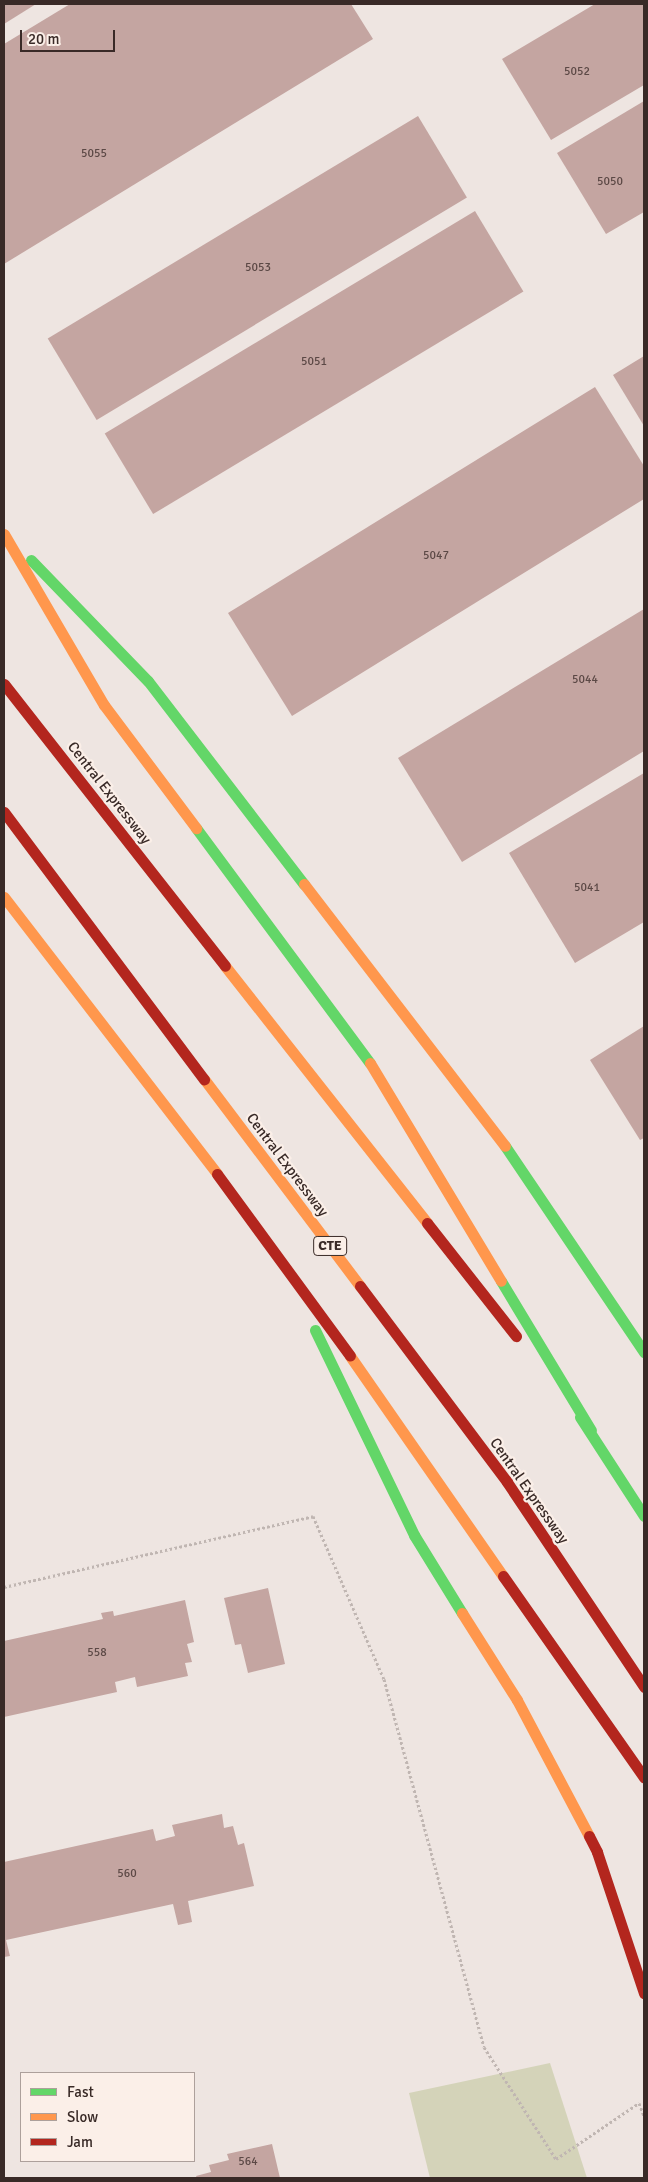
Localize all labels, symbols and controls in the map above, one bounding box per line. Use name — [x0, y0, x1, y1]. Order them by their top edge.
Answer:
scale bar — [22, 20, 118, 52]
text: 20 m — [28, 30, 59, 48]
house number: 5052 — [564, 65, 590, 79]
house number: 5055 — [81, 147, 107, 161]
house number: 5050 — [597, 175, 623, 189]
house number: 5053 — [245, 261, 271, 275]
house number: 5051 — [301, 355, 327, 369]
house number: 5047 — [423, 549, 449, 563]
house number: 5044 — [572, 673, 598, 687]
street label: Central Expressway — [63, 738, 155, 848]
house number: 5041 — [574, 881, 600, 895]
street label: Central Expressway — [242, 1110, 332, 1220]
road number: CTE — [312, 1234, 348, 1258]
street label: Central Expressway — [486, 1435, 572, 1547]
house number: 558 — [87, 1646, 107, 1660]
house number: 560 — [117, 1867, 137, 1881]
legend — [20, 2072, 195, 2162]
text: Fast — [67, 2083, 94, 2101]
text: Slow — [67, 2108, 98, 2126]
text: Jam — [67, 2133, 93, 2151]
house number: 564 — [238, 2155, 258, 2169]

